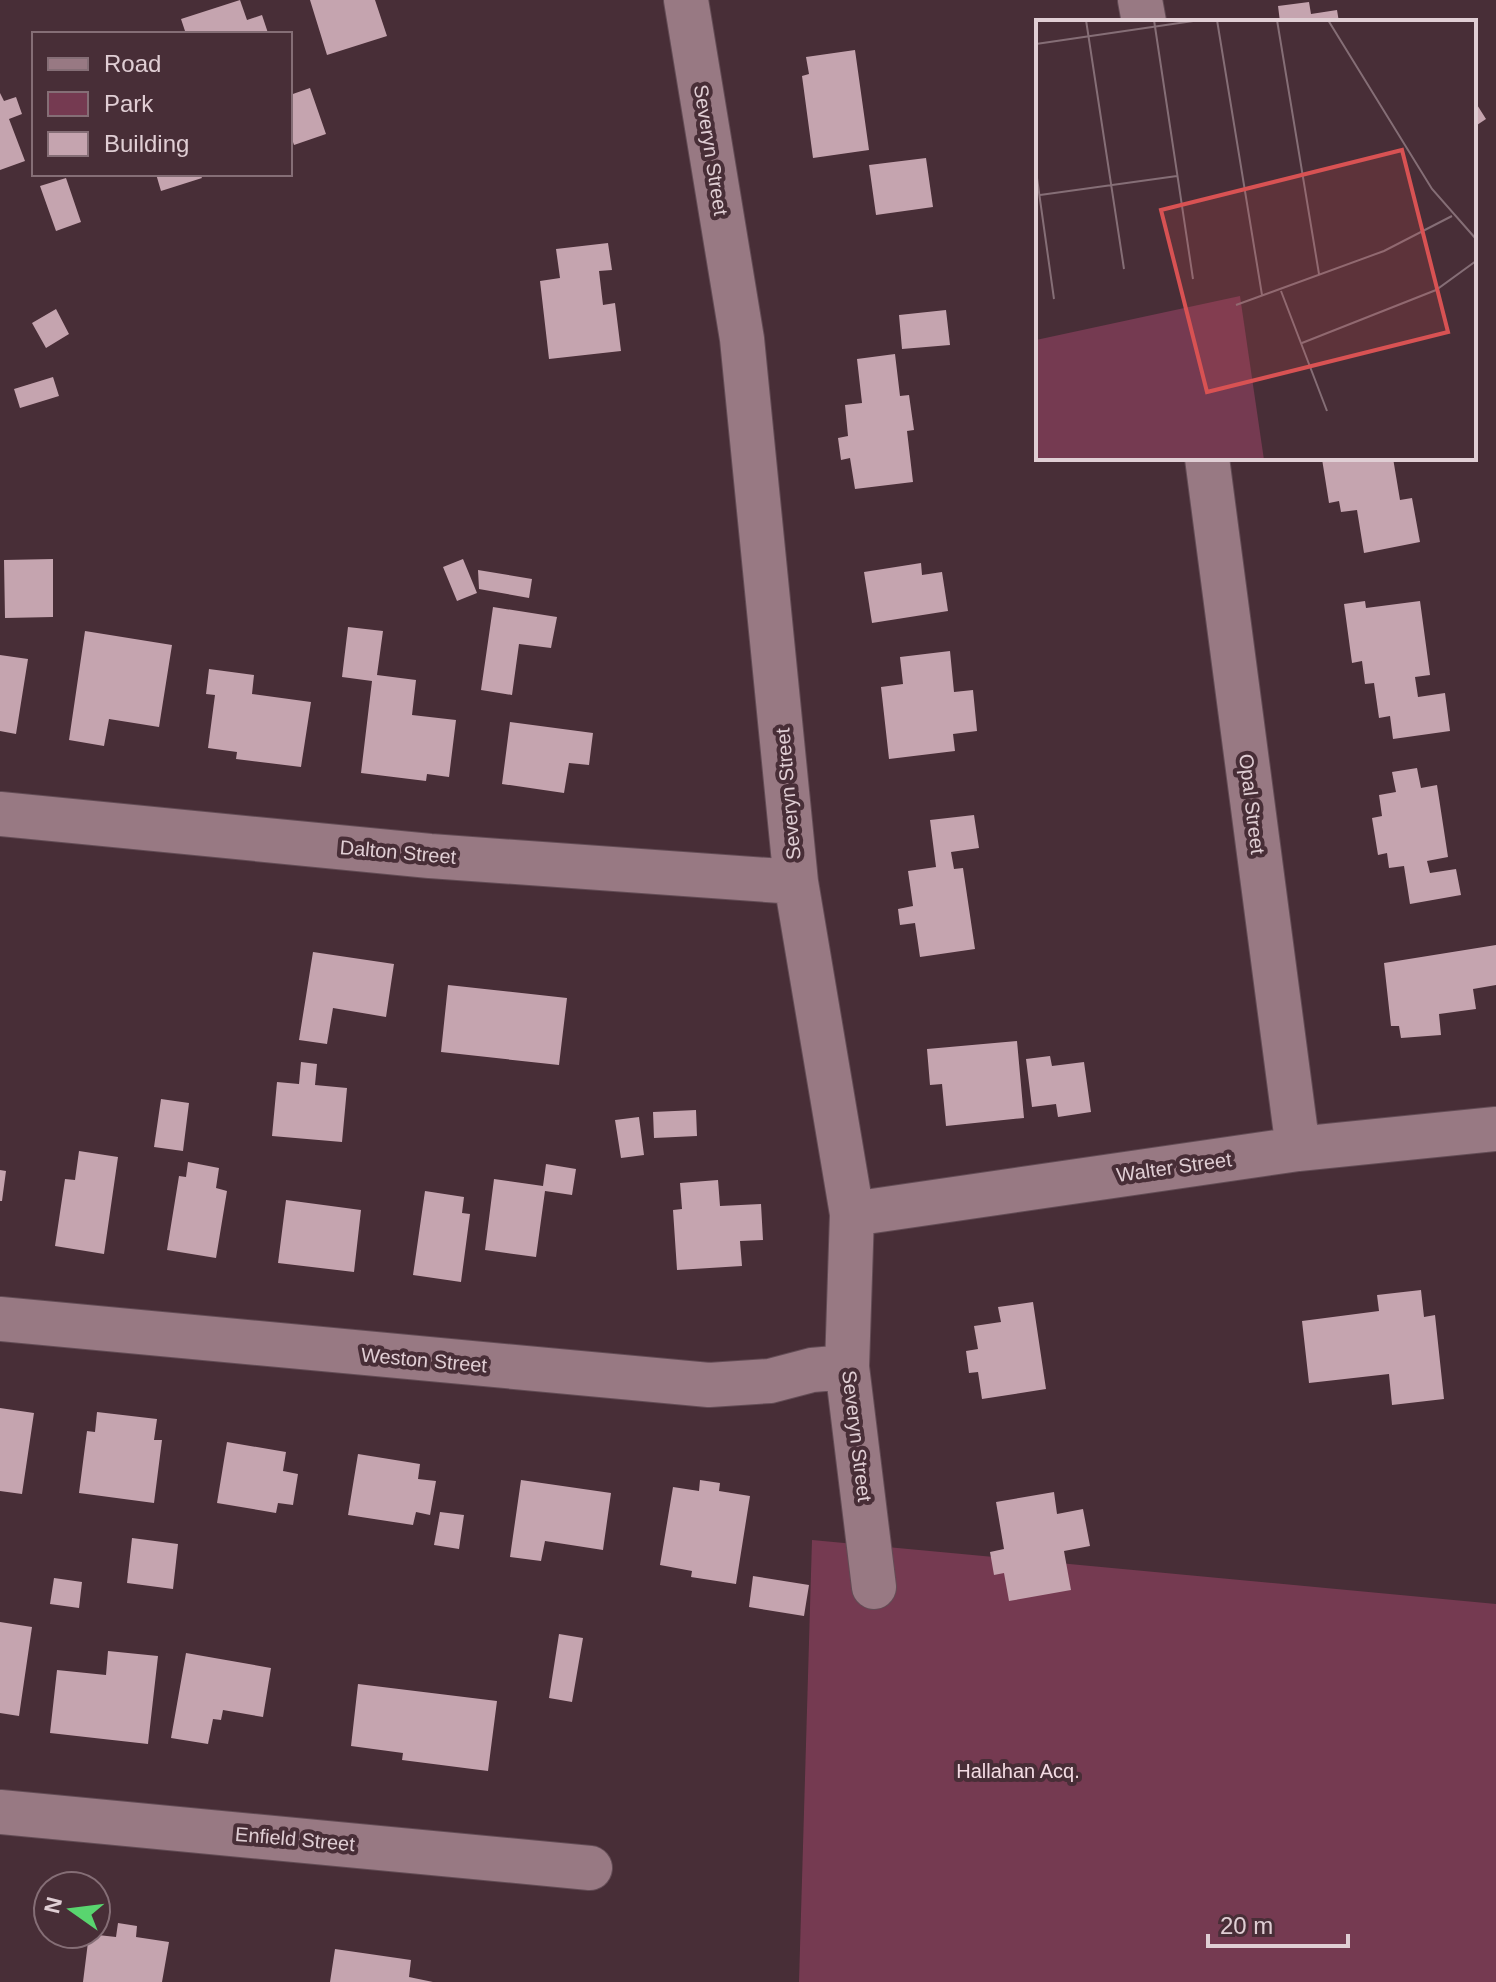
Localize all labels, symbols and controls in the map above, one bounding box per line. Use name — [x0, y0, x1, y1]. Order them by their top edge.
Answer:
inset map — [1036, 20, 1476, 460]
legend — [32, 32, 292, 176]
text: Road — [104, 50, 161, 77]
street label: Severyn Street — [690, 83, 732, 217]
text: Park — [104, 90, 154, 117]
text: Building — [104, 130, 189, 157]
street label: Severyn Street — [771, 727, 805, 861]
street label: Opal Street — [1235, 752, 1269, 856]
street label: Dalton Street — [339, 836, 458, 868]
street label: Walter Street — [1115, 1148, 1233, 1186]
street label: Weston Street — [360, 1344, 488, 1377]
street label: Severyn Street — [838, 1369, 876, 1503]
park label: Hallahan Acq. — [956, 1760, 1080, 1782]
street label: Enfield Street — [234, 1823, 356, 1855]
north arrow — [32, 1870, 112, 1950]
text: N — [39, 1895, 67, 1916]
scale bar — [1208, 1898, 1348, 1948]
text: 20 m — [1220, 1912, 1273, 1939]

